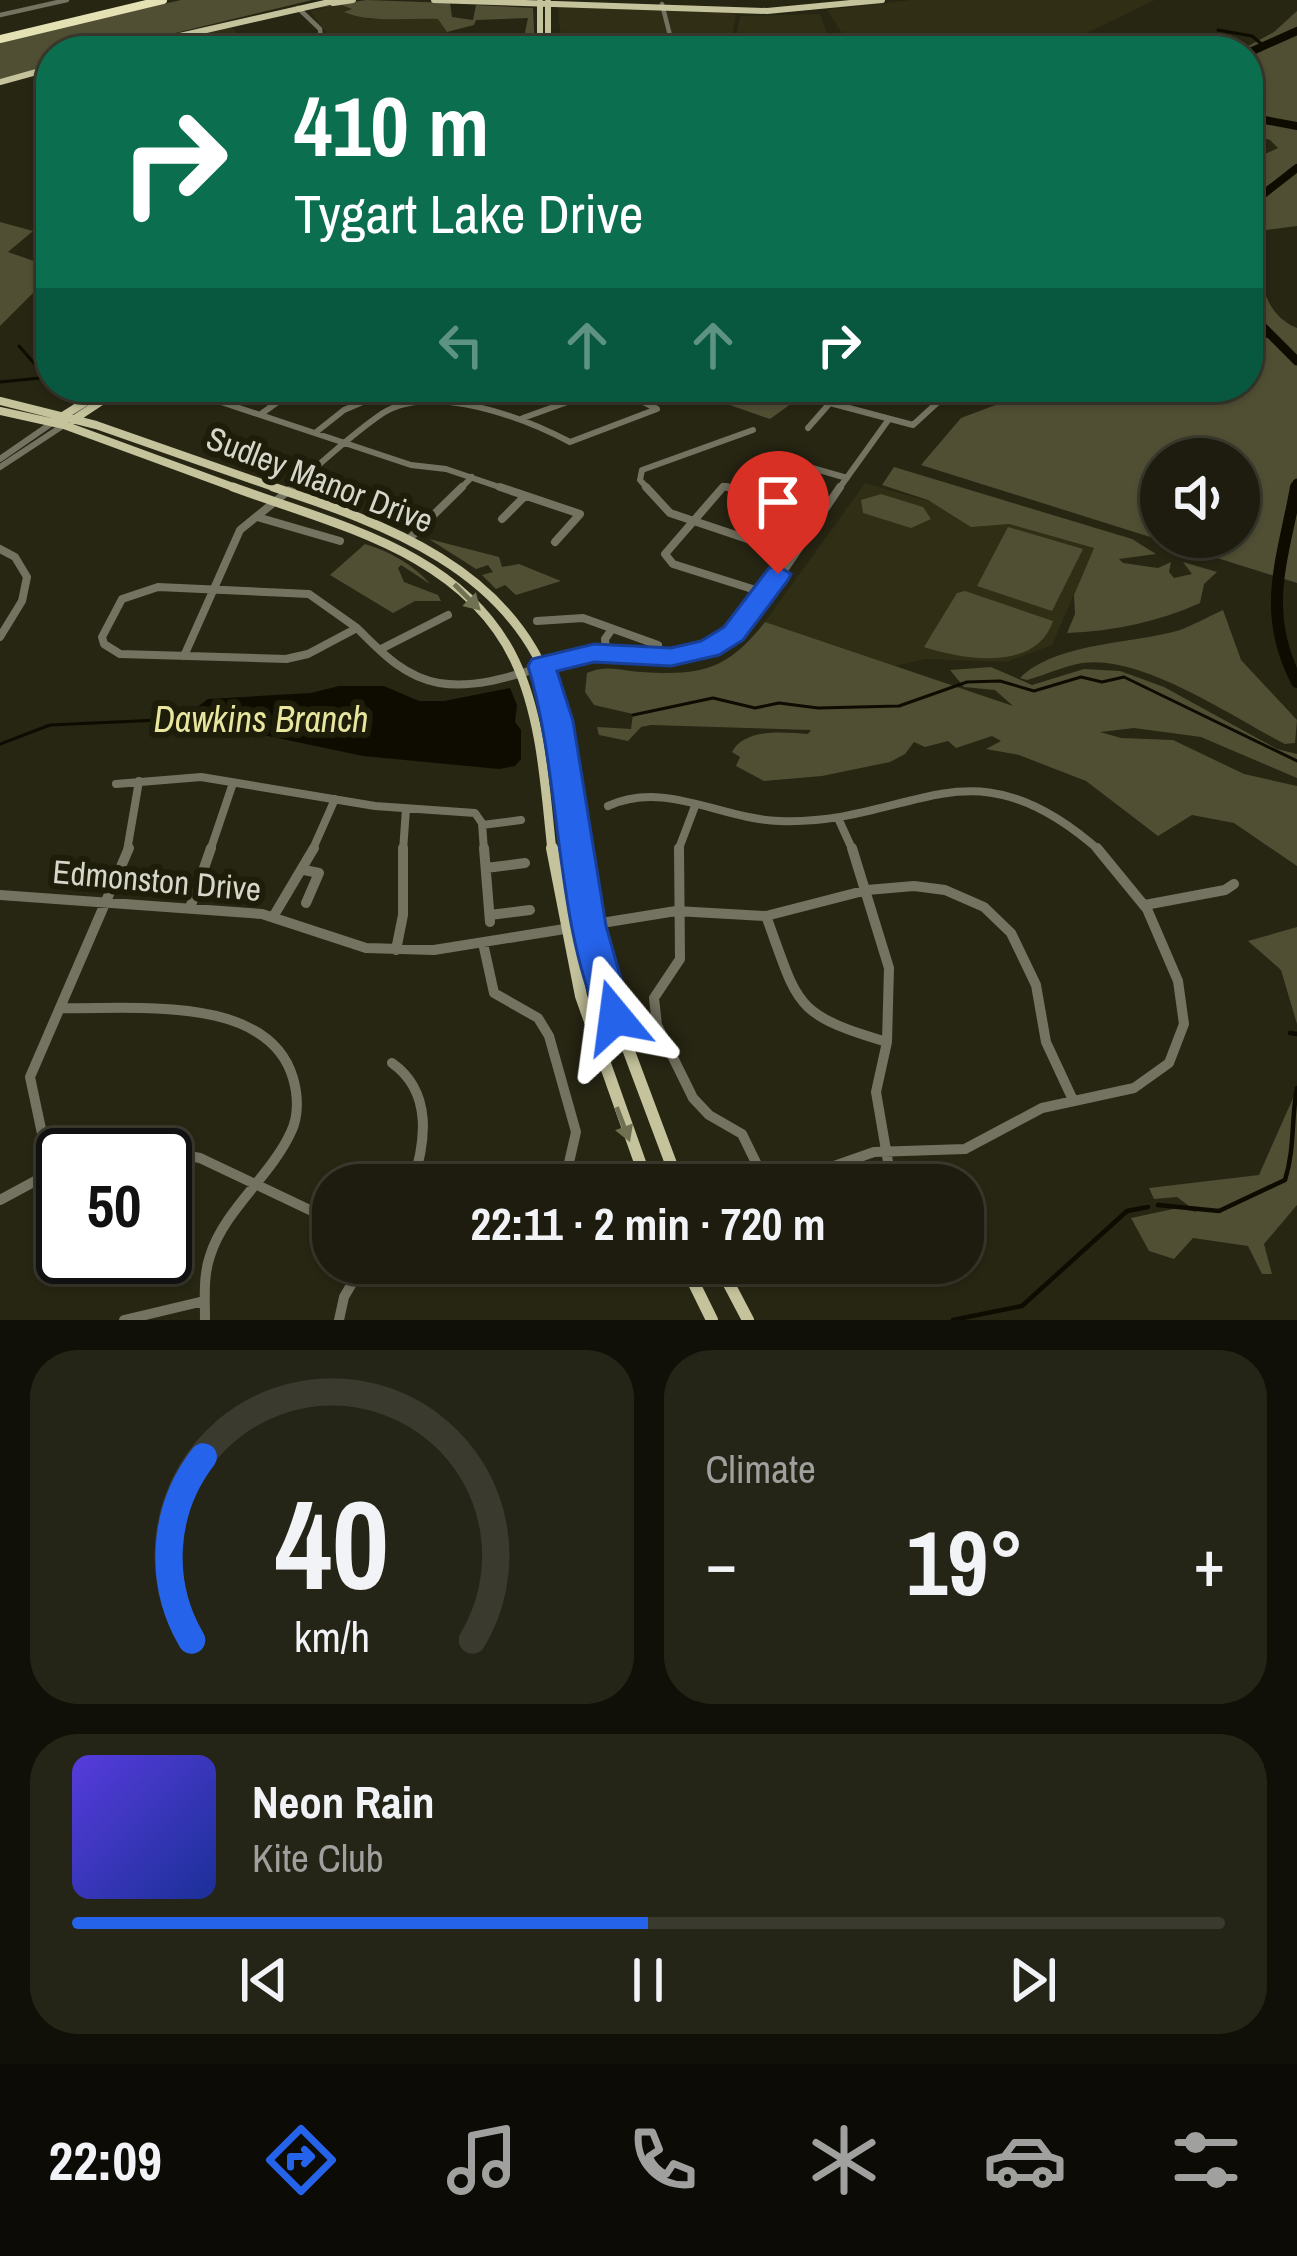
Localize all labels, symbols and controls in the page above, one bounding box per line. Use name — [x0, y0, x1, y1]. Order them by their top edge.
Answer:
text: 410 m — [294, 69, 489, 182]
icon: right — [96, 84, 252, 240]
text: Tygart Lake Drive — [294, 177, 644, 250]
icon: left — [428, 312, 494, 378]
icon: ahead — [554, 312, 620, 378]
icon: ahead — [680, 312, 746, 378]
icon: right — [806, 312, 872, 378]
street label: Sudley Manor Drive — [200, 416, 440, 542]
map controls — [1140, 438, 1260, 558]
button: sound — [1140, 438, 1260, 558]
pin — [727, 451, 829, 574]
icon: arrive — [745, 469, 811, 535]
one-way arrow — [453, 583, 481, 611]
water label: Dawkins Branch — [154, 695, 368, 743]
street label: Edmonston Drive — [51, 849, 263, 911]
position arrow — [552, 954, 678, 1080]
one-way arrow — [615, 1106, 634, 1142]
speed limit sign: 50 — [36, 1128, 192, 1284]
text: 22:11 · 2 min · 720 m — [471, 1193, 825, 1254]
text: Climate — [706, 1443, 816, 1495]
text: 40 — [275, 1460, 389, 1628]
text: 19° — [906, 1502, 1024, 1623]
text: − — [706, 1518, 737, 1607]
text: + — [1193, 1518, 1225, 1607]
text: km/h — [294, 1608, 370, 1665]
text: Neon Rain — [252, 1771, 434, 1832]
text: Kite Club — [252, 1832, 384, 1884]
icon: previous — [231, 1947, 297, 2013]
icon: pause — [615, 1947, 681, 2013]
icon: next — [1000, 1947, 1066, 2013]
icon: directions — [259, 2118, 343, 2202]
icon: music — [440, 2118, 524, 2202]
icon: phone — [621, 2118, 705, 2202]
icon: climate — [802, 2118, 886, 2202]
icon: car — [983, 2118, 1067, 2202]
icon: filters — [1164, 2118, 1248, 2202]
text: 22:09 — [49, 2124, 162, 2197]

